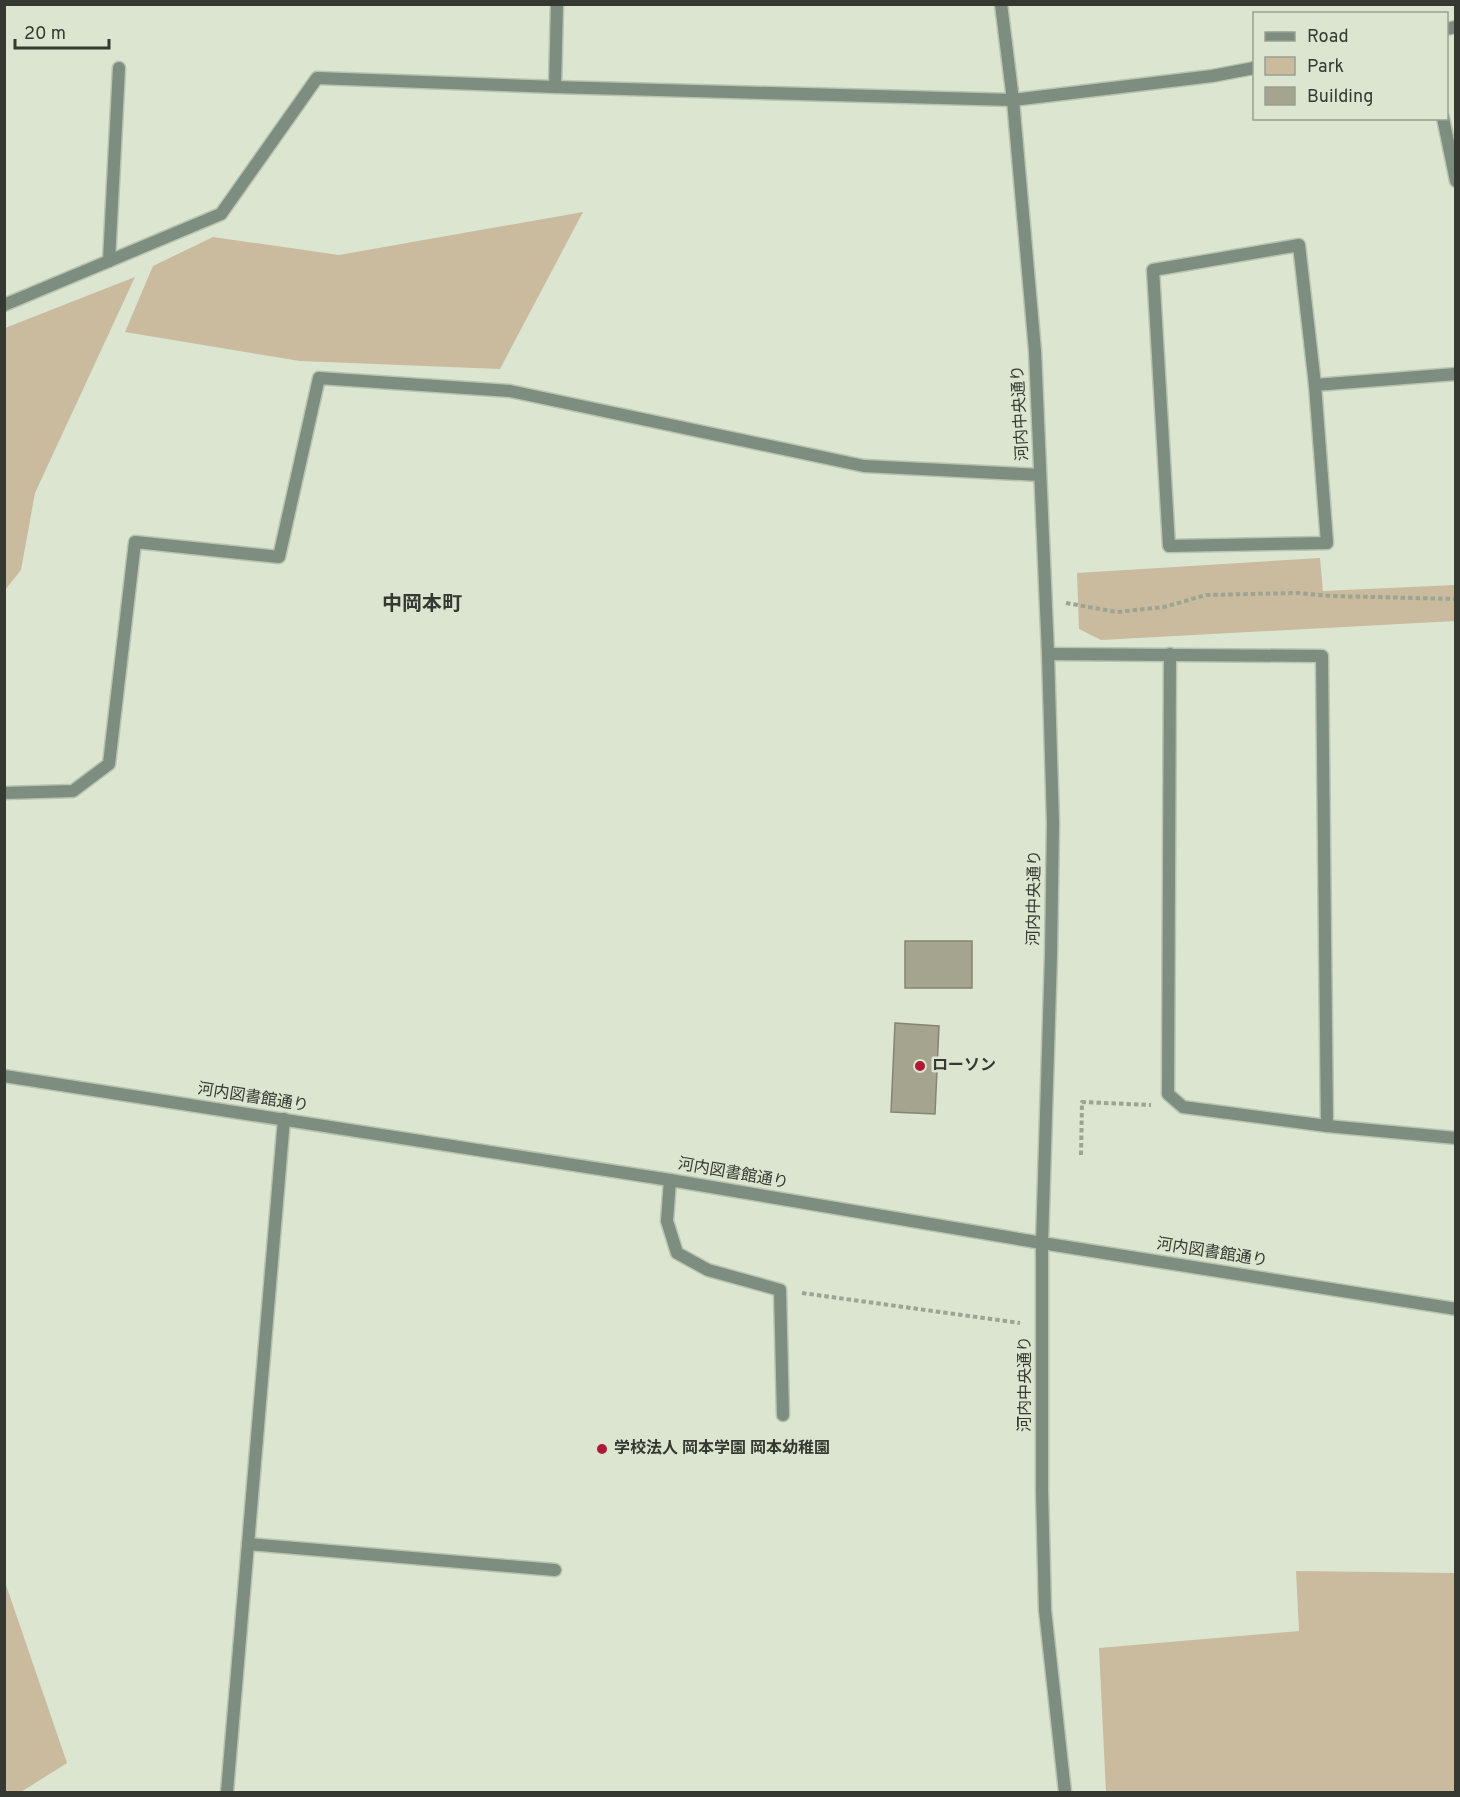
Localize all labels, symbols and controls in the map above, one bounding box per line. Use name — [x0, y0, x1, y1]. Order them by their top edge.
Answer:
scale bar — [15, 12, 110, 50]
legend — [1253, 12, 1448, 120]
text: 20 m — [24, 23, 66, 46]
text: Road — [1307, 26, 1349, 49]
text: Park — [1307, 56, 1344, 79]
text: Building — [1307, 86, 1373, 109]
street label: 河内中央通り — [1009, 365, 1033, 461]
district label: 中岡本町 — [382, 592, 462, 618]
street label: 河内中央通り — [1024, 850, 1046, 946]
place label: ローソン — [932, 1056, 996, 1076]
marker: ローソン — [913, 1059, 927, 1073]
street label: 河内図書館通り — [196, 1079, 310, 1117]
street label: 河内図書館通り — [676, 1154, 790, 1194]
street label: 河内図書館通り — [1155, 1234, 1269, 1272]
street label: 河内中央通り — [1016, 1336, 1036, 1432]
place label: 学校法人 岡本学園 岡本幼稚園 — [614, 1439, 830, 1459]
marker: 学校法人 岡本学園 岡本幼稚園 — [595, 1442, 609, 1456]

